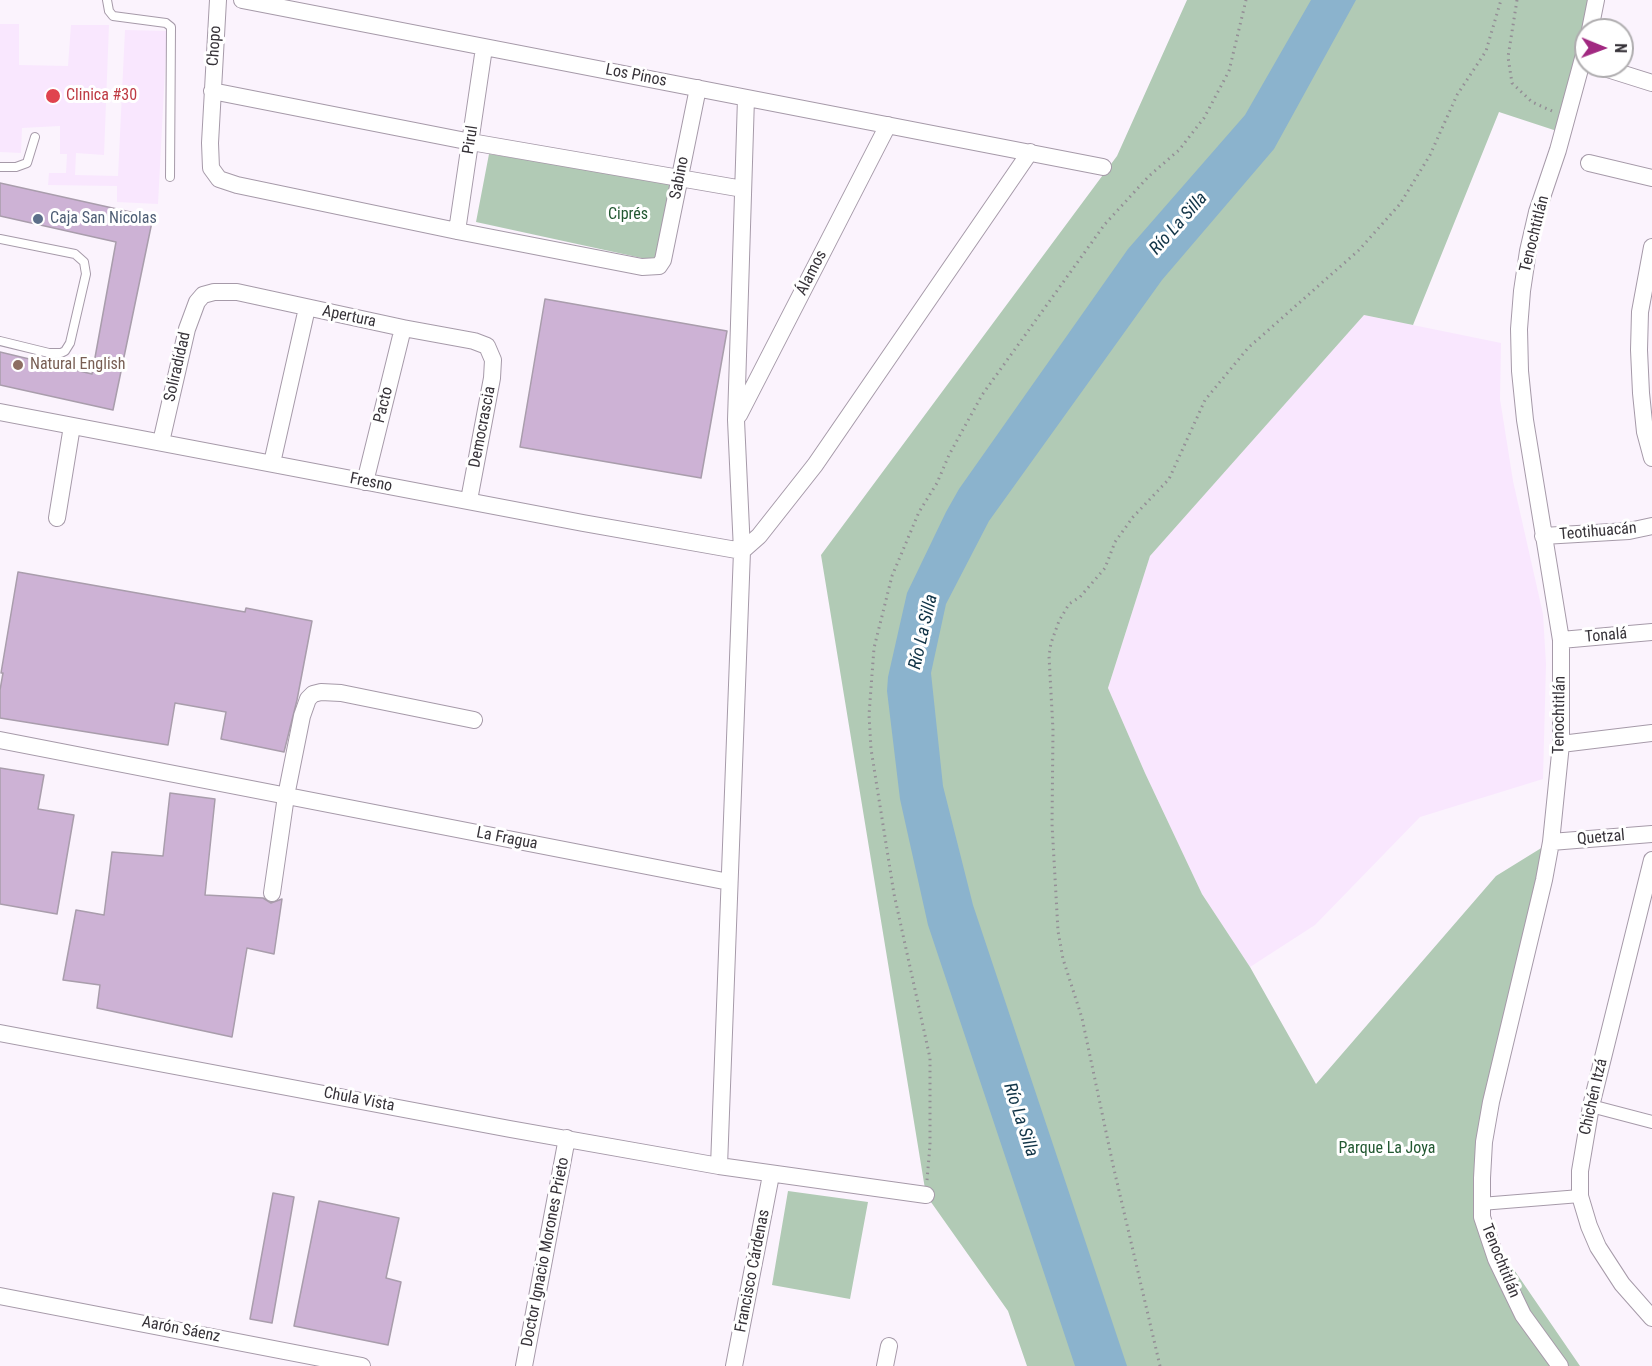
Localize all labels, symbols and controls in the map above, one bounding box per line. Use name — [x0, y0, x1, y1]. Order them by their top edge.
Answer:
north arrow — [1574, 18, 1634, 78]
street label: Chopo — [204, 25, 226, 67]
text: N — [1611, 43, 1630, 53]
street label: Los Pinos — [604, 61, 668, 91]
place label: Clinica #30 — [66, 86, 137, 106]
marker: Clinica #30 — [44, 87, 62, 105]
street label: Pirul — [459, 124, 483, 156]
street label: Sabino — [666, 155, 694, 201]
water label: Río La Silla — [1145, 188, 1213, 260]
street label: Tenochtitlán — [1516, 194, 1554, 274]
park label: Ciprés — [608, 205, 648, 225]
place label: Caja San Nicolas — [50, 209, 157, 229]
marker: Caja San Nicolas — [31, 212, 45, 226]
street label: Álamos — [793, 247, 831, 299]
street label: Apertura — [320, 302, 378, 332]
street label: Soliradidad — [161, 330, 195, 404]
place label: Natural English — [30, 355, 126, 375]
marker: Natural English — [11, 358, 25, 372]
street label: Pacto — [370, 385, 398, 425]
street label: Democrascia — [466, 385, 500, 469]
street label: Fresno — [348, 469, 394, 497]
street label: Teotihuacán — [1559, 519, 1637, 545]
water label: Río La Silla — [905, 592, 943, 672]
street label: Tonalá — [1584, 625, 1628, 647]
street label: Tenochtitlán — [1550, 676, 1570, 754]
street label: La Fragua — [475, 824, 539, 854]
street label: Quetzal — [1576, 826, 1626, 850]
street label: Chichén Itzá — [1576, 1057, 1612, 1137]
water label: Río La Silla — [998, 1080, 1042, 1160]
street label: Chula Vista — [322, 1084, 396, 1116]
park label: Parque La Joya — [1339, 1139, 1435, 1159]
street label: Doctor Ignacio Morones Prieto — [518, 1156, 574, 1348]
street label: Francisco Cárdenas — [732, 1208, 774, 1334]
street label: Tenochtitlán — [1476, 1221, 1524, 1301]
street label: Aarón Sáenz — [140, 1313, 222, 1347]

